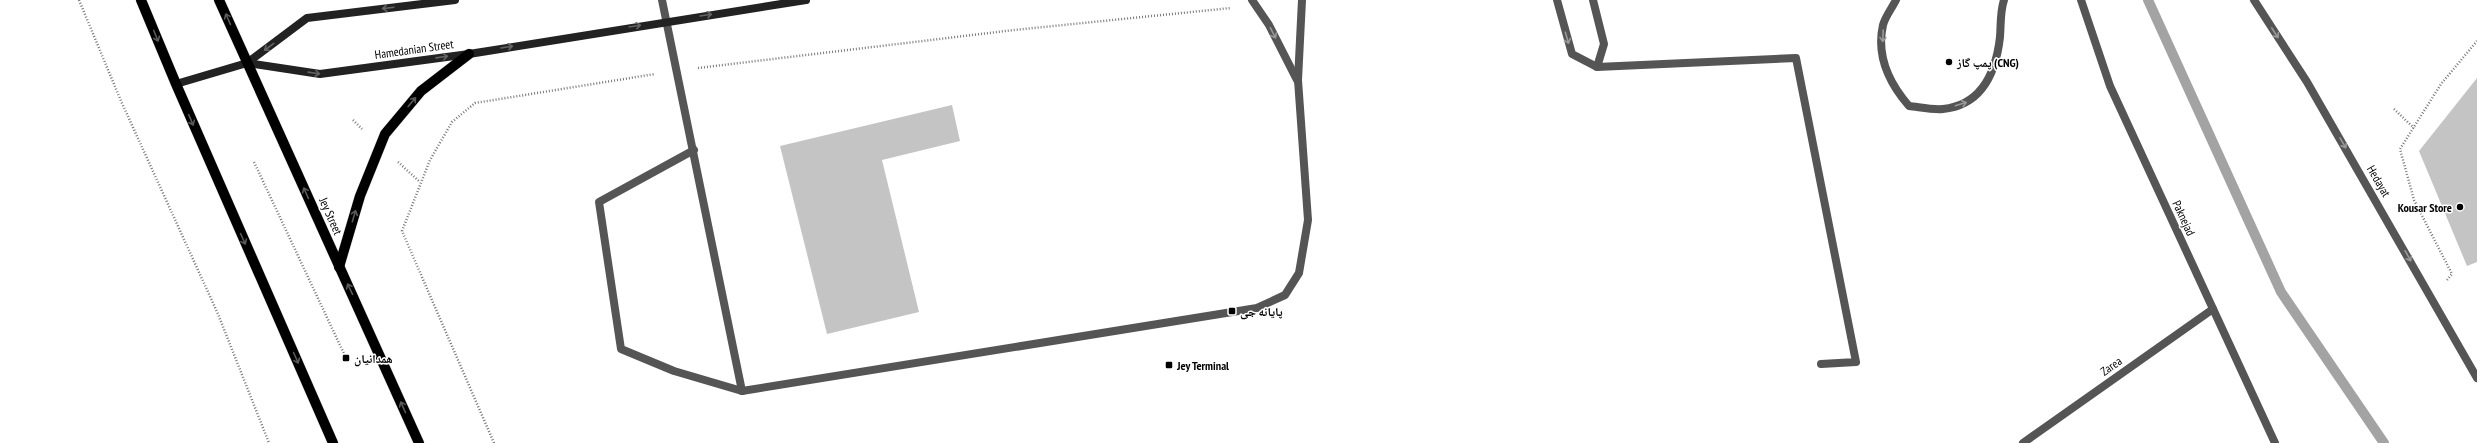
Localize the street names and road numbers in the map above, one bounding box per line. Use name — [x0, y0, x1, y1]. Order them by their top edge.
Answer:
street label: Hamedanian Street — [374, 36, 455, 62]
street label: Hedayat — [2364, 163, 2394, 200]
street label: Jey Street — [316, 194, 346, 238]
street label: Paknejad — [2169, 198, 2199, 238]
street label: Zarea — [2097, 353, 2125, 379]

